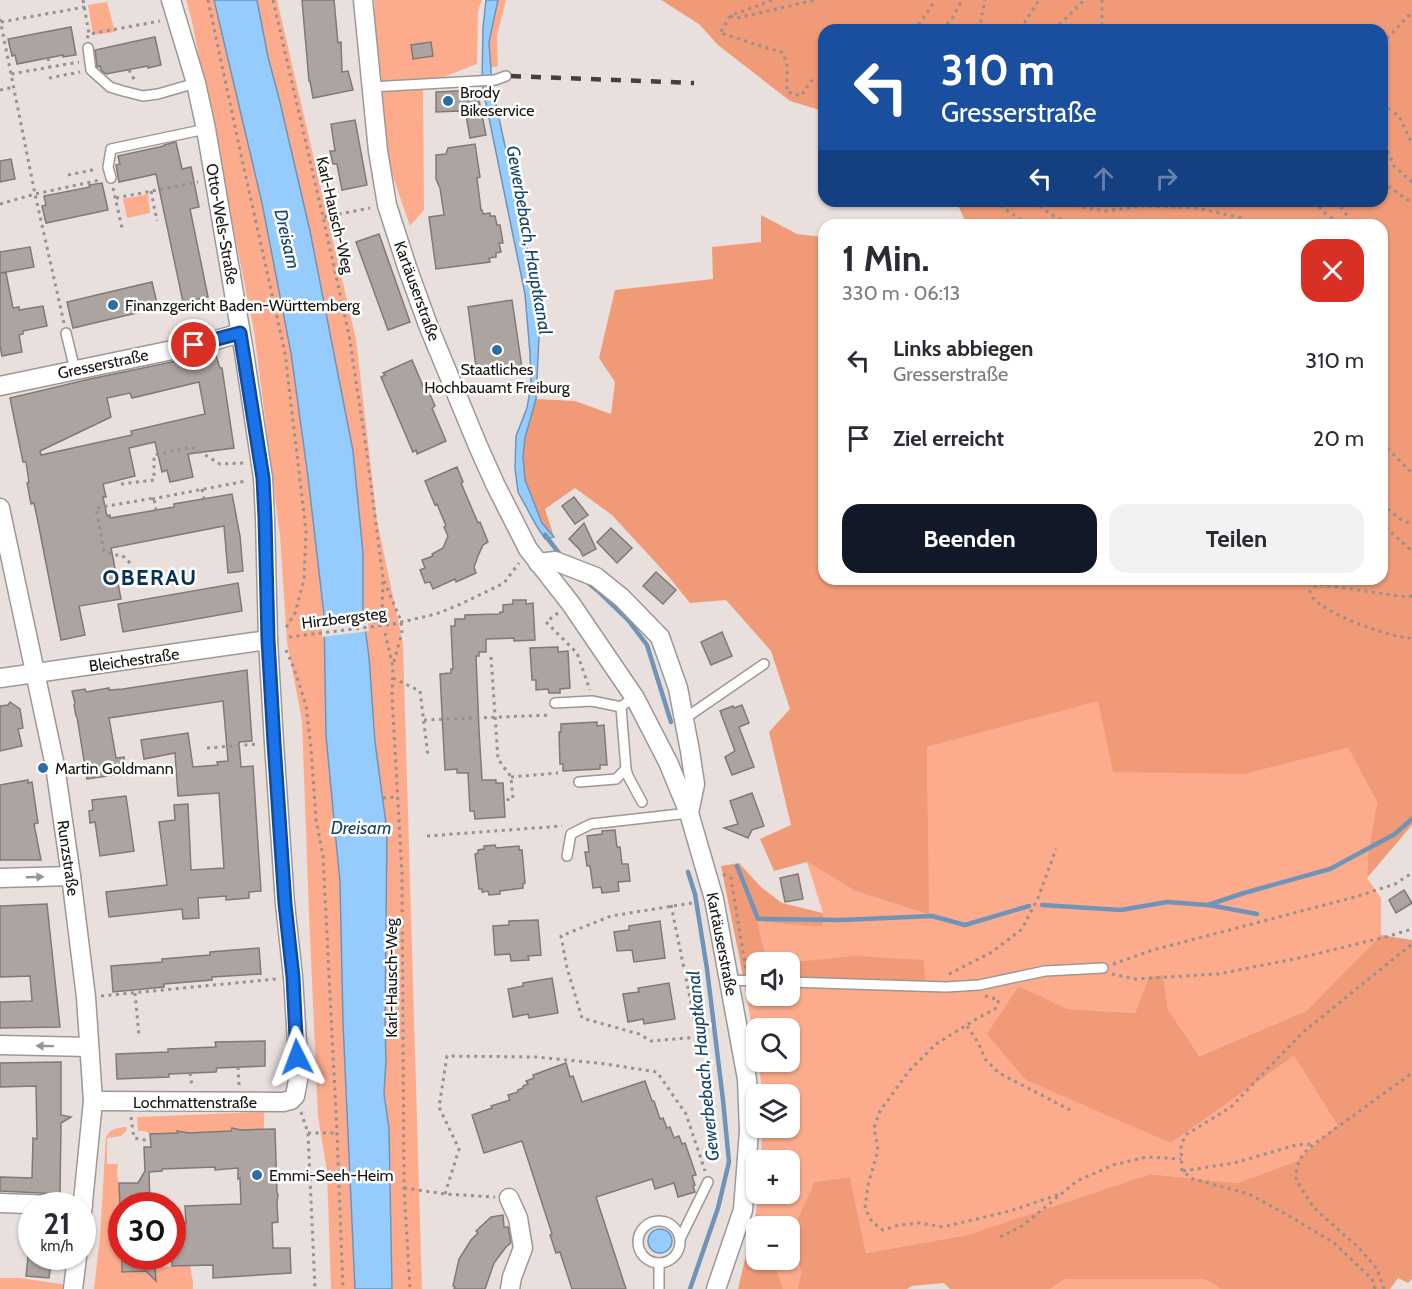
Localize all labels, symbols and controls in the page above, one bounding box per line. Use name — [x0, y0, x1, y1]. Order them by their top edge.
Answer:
text: 310 m — [941, 44, 1055, 96]
icon: left — [842, 48, 920, 126]
place label: Brody Bikeservice — [460, 83, 534, 120]
marker: Brody Bikeservice — [441, 94, 455, 108]
text: Gresserstraße — [941, 96, 1097, 129]
water label: Gewerbebach, Hauptkanal — [502, 144, 557, 337]
street label: Karl-Hausch-Weg — [312, 155, 358, 276]
street label: Otto-Wels-Straße — [202, 162, 242, 286]
icon: left — [1024, 162, 1057, 195]
icon: ahead — [1087, 162, 1120, 195]
icon: right — [1150, 162, 1183, 195]
water label: Dreisam — [269, 207, 305, 271]
text: 1 Min. — [842, 236, 930, 280]
street label: Kartäuserstraße — [390, 238, 444, 344]
button: close — [1301, 239, 1364, 302]
text: 330 m · 06:13 — [842, 281, 960, 305]
place label: Finanzgericht Baden-Württemberg — [125, 296, 361, 315]
marker: Finanzgericht Baden-Württemberg — [106, 298, 120, 312]
pin — [168, 319, 219, 370]
icon: arrive — [177, 328, 210, 361]
text: Links abbiegen — [893, 335, 1033, 362]
marker: Staatliches Hochbauamt Freiburg — [490, 343, 504, 357]
icon: left — [842, 344, 875, 377]
street label: Gresserstraße — [56, 345, 150, 383]
text: 310 m — [1305, 347, 1364, 374]
place label: Staatliches Hochbauamt Freiburg — [424, 360, 571, 397]
text: Gresserstraße — [893, 362, 1008, 386]
icon: arrive — [842, 422, 875, 455]
text: Ziel erreicht — [893, 425, 1004, 452]
text: 20 m — [1313, 425, 1364, 452]
button: Beenden — [842, 504, 1097, 573]
button: Teilen — [1109, 504, 1364, 573]
district label: OBERAU — [103, 564, 197, 591]
street label: Hirzbergsteg — [301, 603, 388, 633]
street label: Bleichestraße — [88, 644, 180, 676]
place label: Martin Goldmann — [55, 759, 174, 778]
marker: Martin Goldmann — [36, 761, 50, 775]
water label: Dreisam — [331, 817, 391, 839]
street label: Runzstraße — [53, 819, 83, 897]
one-way arrow — [26, 872, 45, 881]
street label: Kartäuserstraße — [703, 891, 741, 997]
street label: Karl-Hausch-Weg — [382, 917, 401, 1038]
map controls — [746, 952, 800, 1270]
button: sound — [746, 952, 800, 1006]
water label: Gewerbebach, Hauptkanal — [682, 969, 724, 1162]
button: search — [746, 1018, 800, 1072]
position arrow — [265, 1025, 329, 1089]
one-way arrow — [35, 1042, 54, 1051]
button: layers — [746, 1084, 800, 1138]
street label: Lochmattenstraße — [133, 1093, 257, 1112]
button: + — [746, 1150, 800, 1204]
place label: Emmi-Seeh-Heim — [269, 1166, 394, 1185]
marker: Emmi-Seeh-Heim — [250, 1168, 264, 1182]
speed limit sign: 30 — [108, 1192, 186, 1270]
text: 21 — [44, 1205, 70, 1242]
button: − — [746, 1216, 800, 1270]
text: km/h — [41, 1237, 73, 1255]

